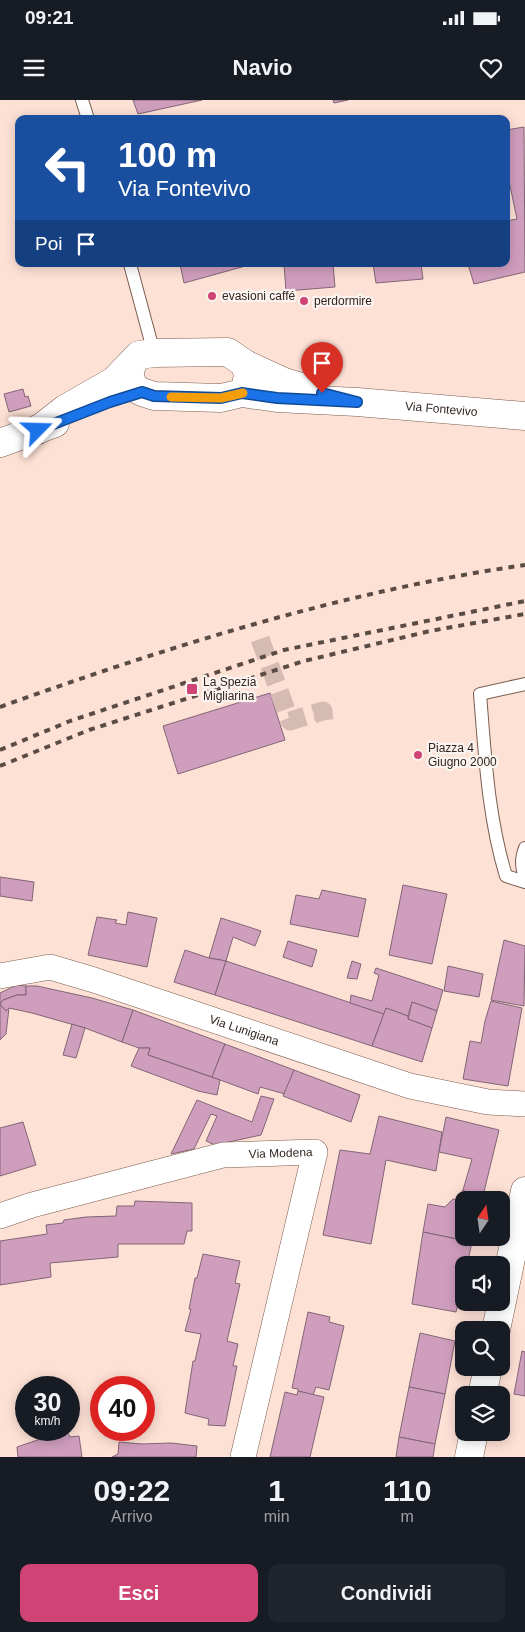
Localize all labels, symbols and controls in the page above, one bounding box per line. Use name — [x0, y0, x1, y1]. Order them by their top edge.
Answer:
text: 09:21 — [25, 7, 74, 28]
icon: menu — [20, 54, 48, 82]
icon: heart — [477, 54, 505, 82]
text: Navio — [233, 55, 292, 80]
icon: left — [35, 135, 100, 200]
text: 100 m — [118, 135, 217, 174]
text: Via Fontevivo — [118, 176, 251, 201]
icon: arrive — [72, 230, 100, 258]
text: Poi — [35, 233, 62, 254]
place label: evasioni caffé — [222, 289, 295, 303]
marker: evasioni caffé — [206, 290, 218, 302]
place label: perdormire — [314, 294, 372, 308]
marker: perdormire — [298, 295, 310, 307]
pin — [301, 342, 343, 393]
icon: arrive — [308, 349, 336, 377]
street label: Via Fontevivo — [404, 399, 478, 419]
position arrow — [11, 403, 63, 455]
place label: La Spezia Migliarina — [203, 675, 257, 703]
marker: La Spezia Migliarina — [185, 682, 199, 696]
place label: Piazza 4 Giugno 2000 — [428, 741, 497, 769]
marker: Piazza 4 Giugno 2000 — [412, 749, 424, 761]
street label: Via Lunigiana — [207, 1012, 281, 1049]
street label: Via Modena — [249, 1145, 313, 1161]
north arrow — [455, 1191, 510, 1246]
map controls — [455, 1191, 510, 1441]
button: sound — [455, 1256, 510, 1311]
button: search — [455, 1321, 510, 1376]
speed limit sign: 40 — [90, 1376, 155, 1441]
button: layers — [455, 1386, 510, 1441]
text: 30 — [34, 1388, 61, 1416]
text: km/h — [34, 1414, 61, 1428]
text: 09:22 — [94, 1474, 170, 1507]
text: 1 — [268, 1474, 285, 1507]
text: 110 — [383, 1474, 431, 1507]
text: Arrivo — [111, 1508, 153, 1525]
text: min — [264, 1508, 290, 1525]
text: m — [401, 1508, 414, 1525]
button: Esci — [20, 1564, 258, 1622]
button: Condividi — [268, 1564, 505, 1622]

